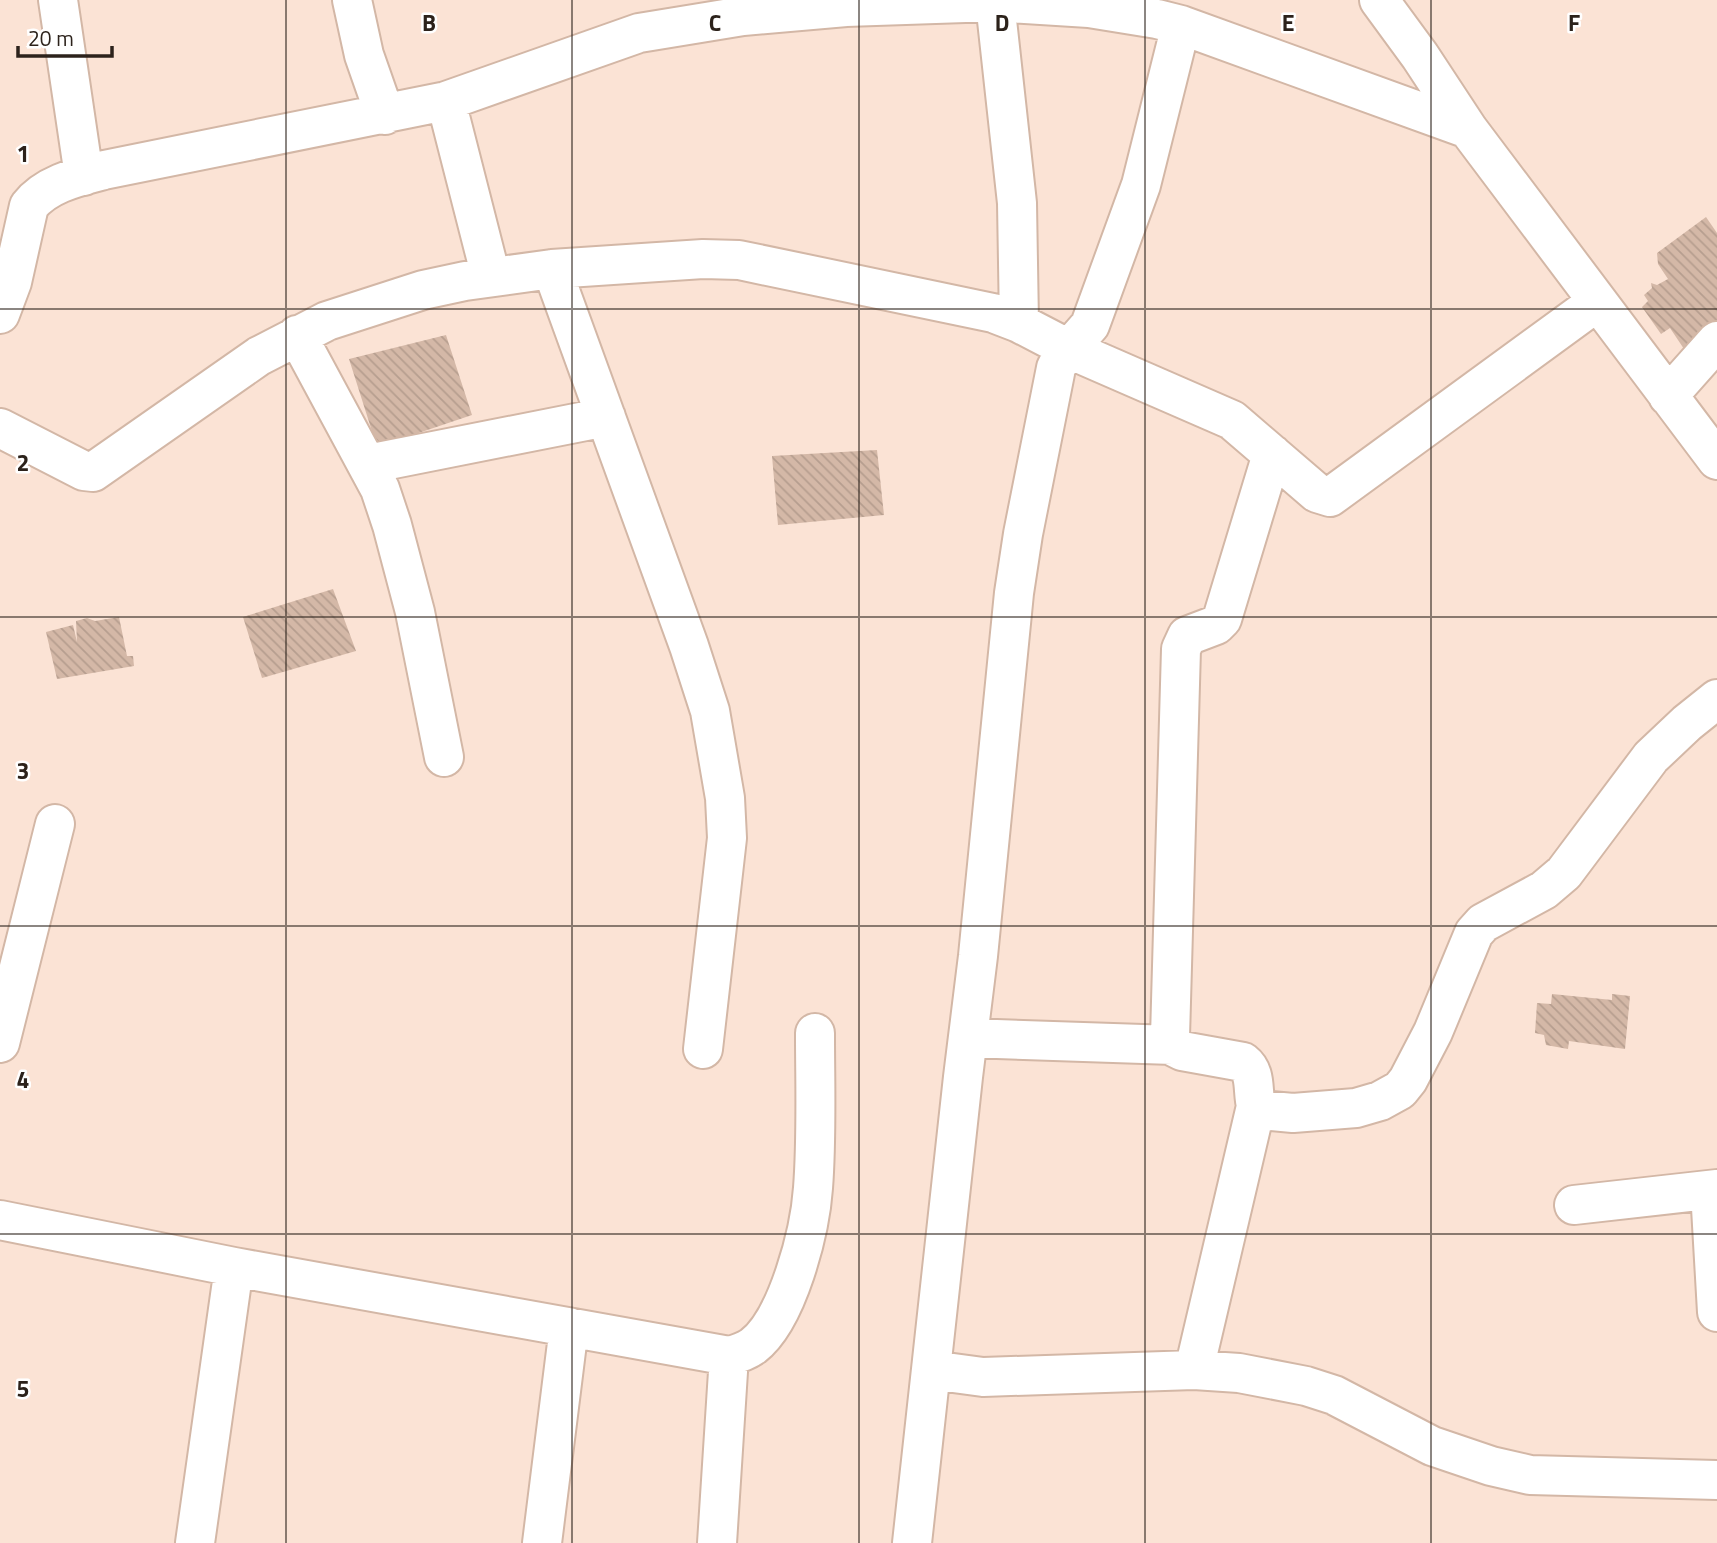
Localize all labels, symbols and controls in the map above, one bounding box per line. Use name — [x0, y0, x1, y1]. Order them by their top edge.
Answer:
text: B — [422, 5, 436, 40]
text: C — [709, 5, 721, 40]
text: D — [995, 5, 1009, 40]
text: E — [1282, 5, 1294, 40]
text: F — [1568, 5, 1580, 40]
scale bar — [18, 14, 112, 58]
text: 20 m — [28, 22, 74, 54]
text: 1 — [17, 136, 29, 171]
text: 2 — [17, 445, 29, 480]
text: 3 — [17, 753, 29, 788]
text: 4 — [17, 1062, 29, 1097]
text: 5 — [17, 1371, 29, 1406]

